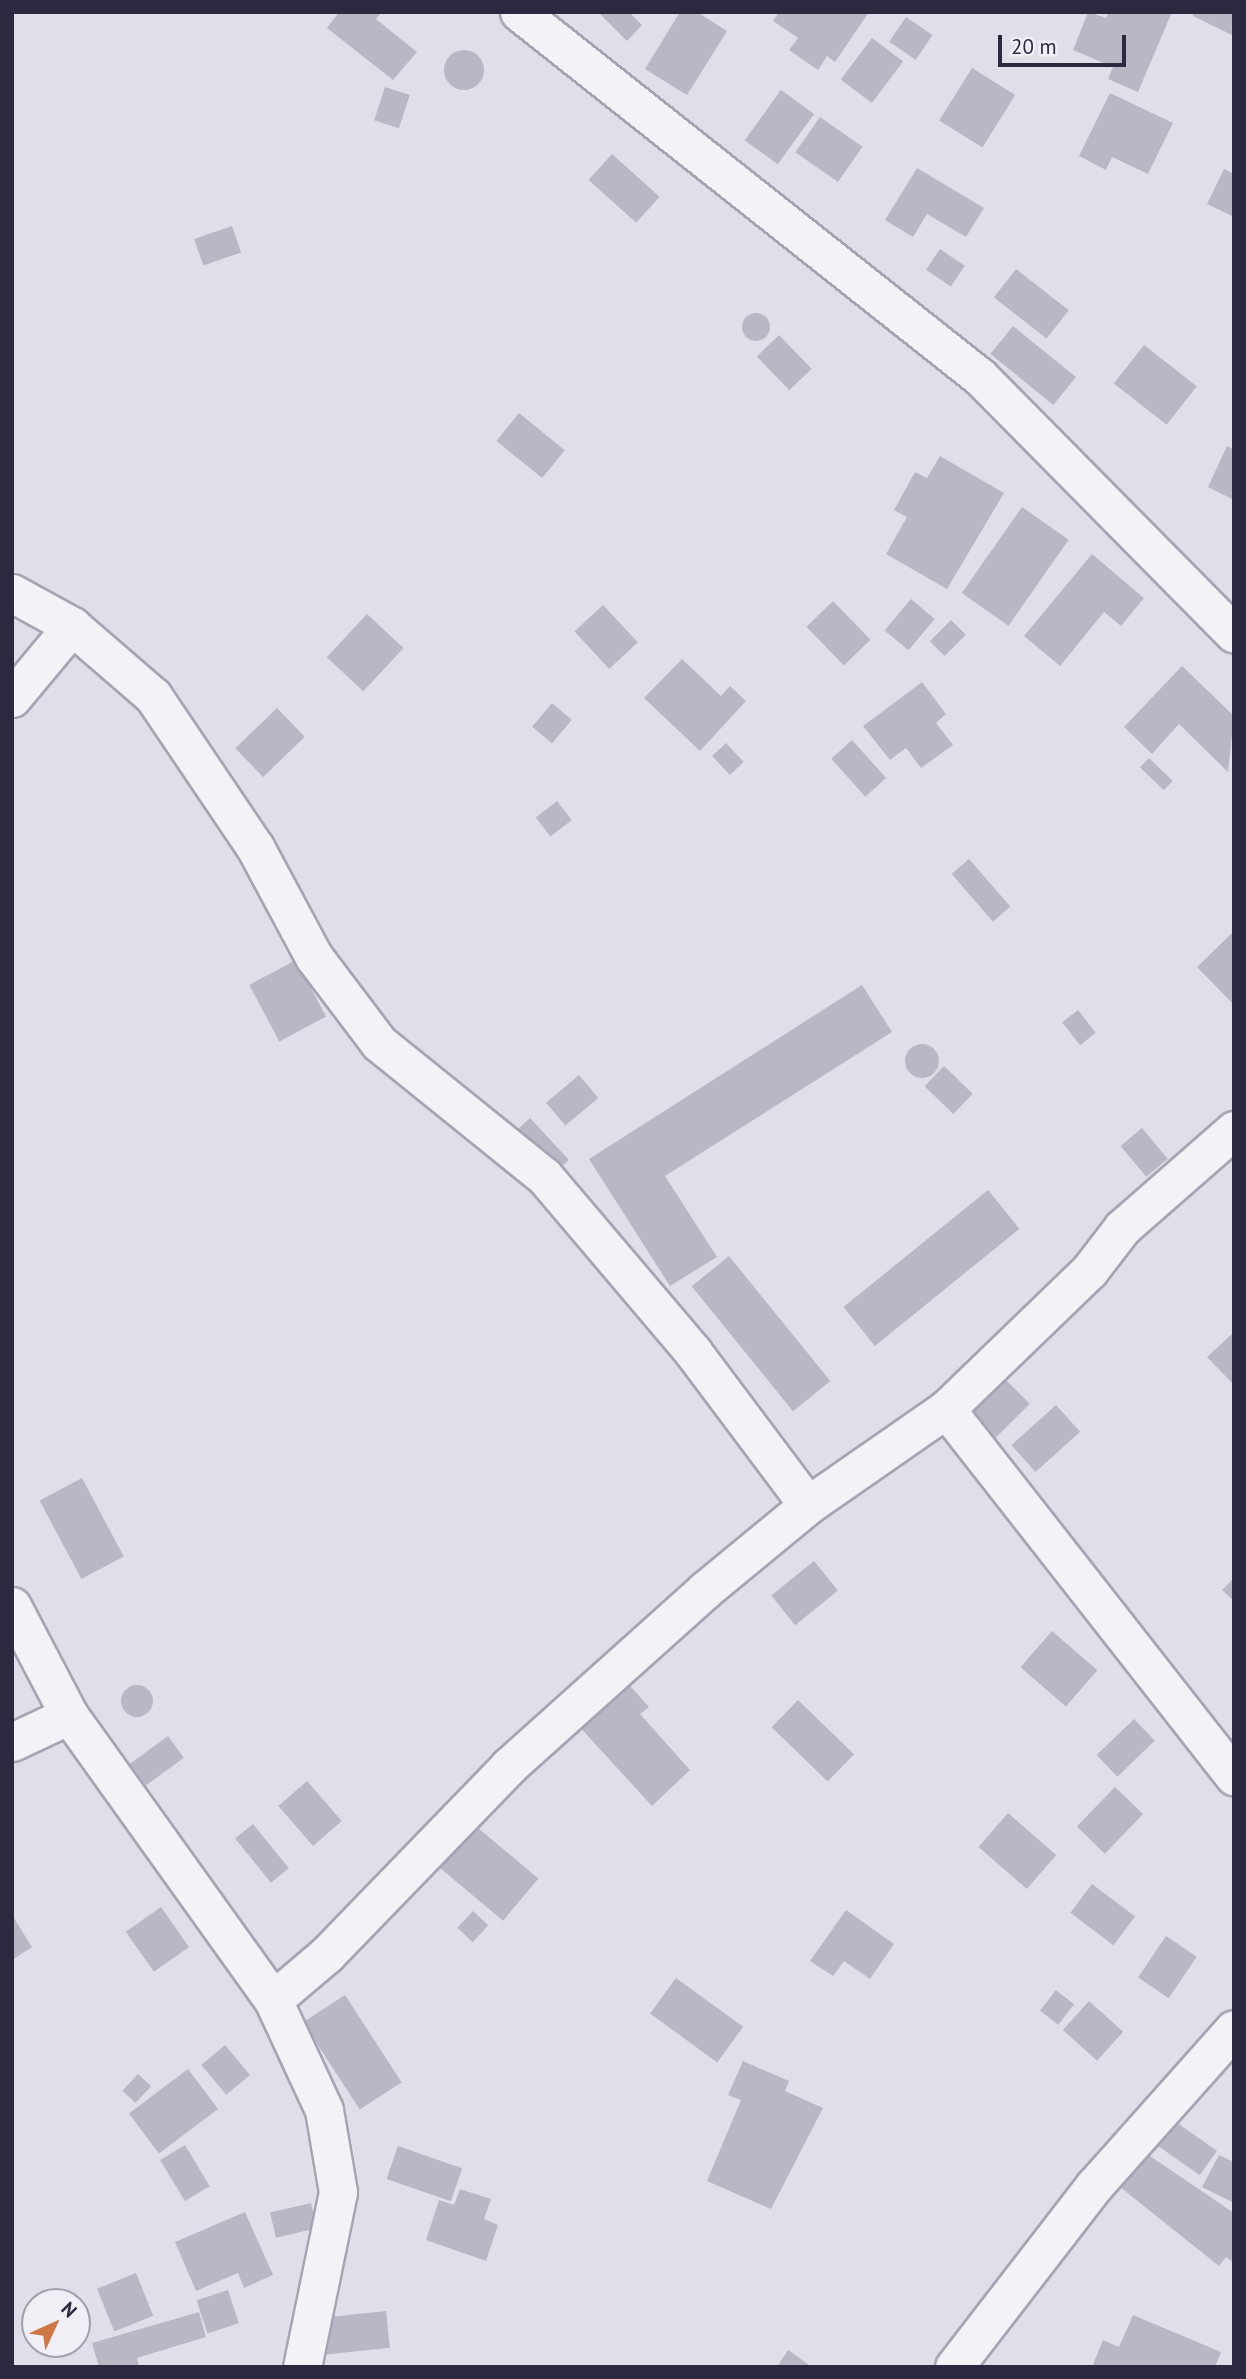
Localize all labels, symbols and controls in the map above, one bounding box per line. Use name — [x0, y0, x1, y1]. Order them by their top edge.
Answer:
scale bar — [1001, 21, 1129, 65]
text: 20 m — [1011, 33, 1057, 60]
north arrow — [21, 2288, 91, 2358]
text: N — [57, 2297, 82, 2322]

